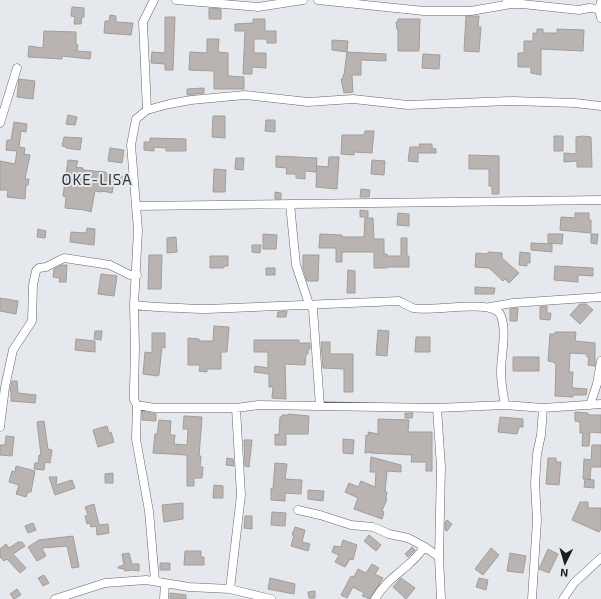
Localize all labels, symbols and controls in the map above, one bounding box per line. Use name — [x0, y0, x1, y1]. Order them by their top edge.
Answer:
district label: OKE-LISA — [61, 170, 133, 188]
north arrow — [545, 543, 585, 583]
text: N — [560, 567, 569, 580]

